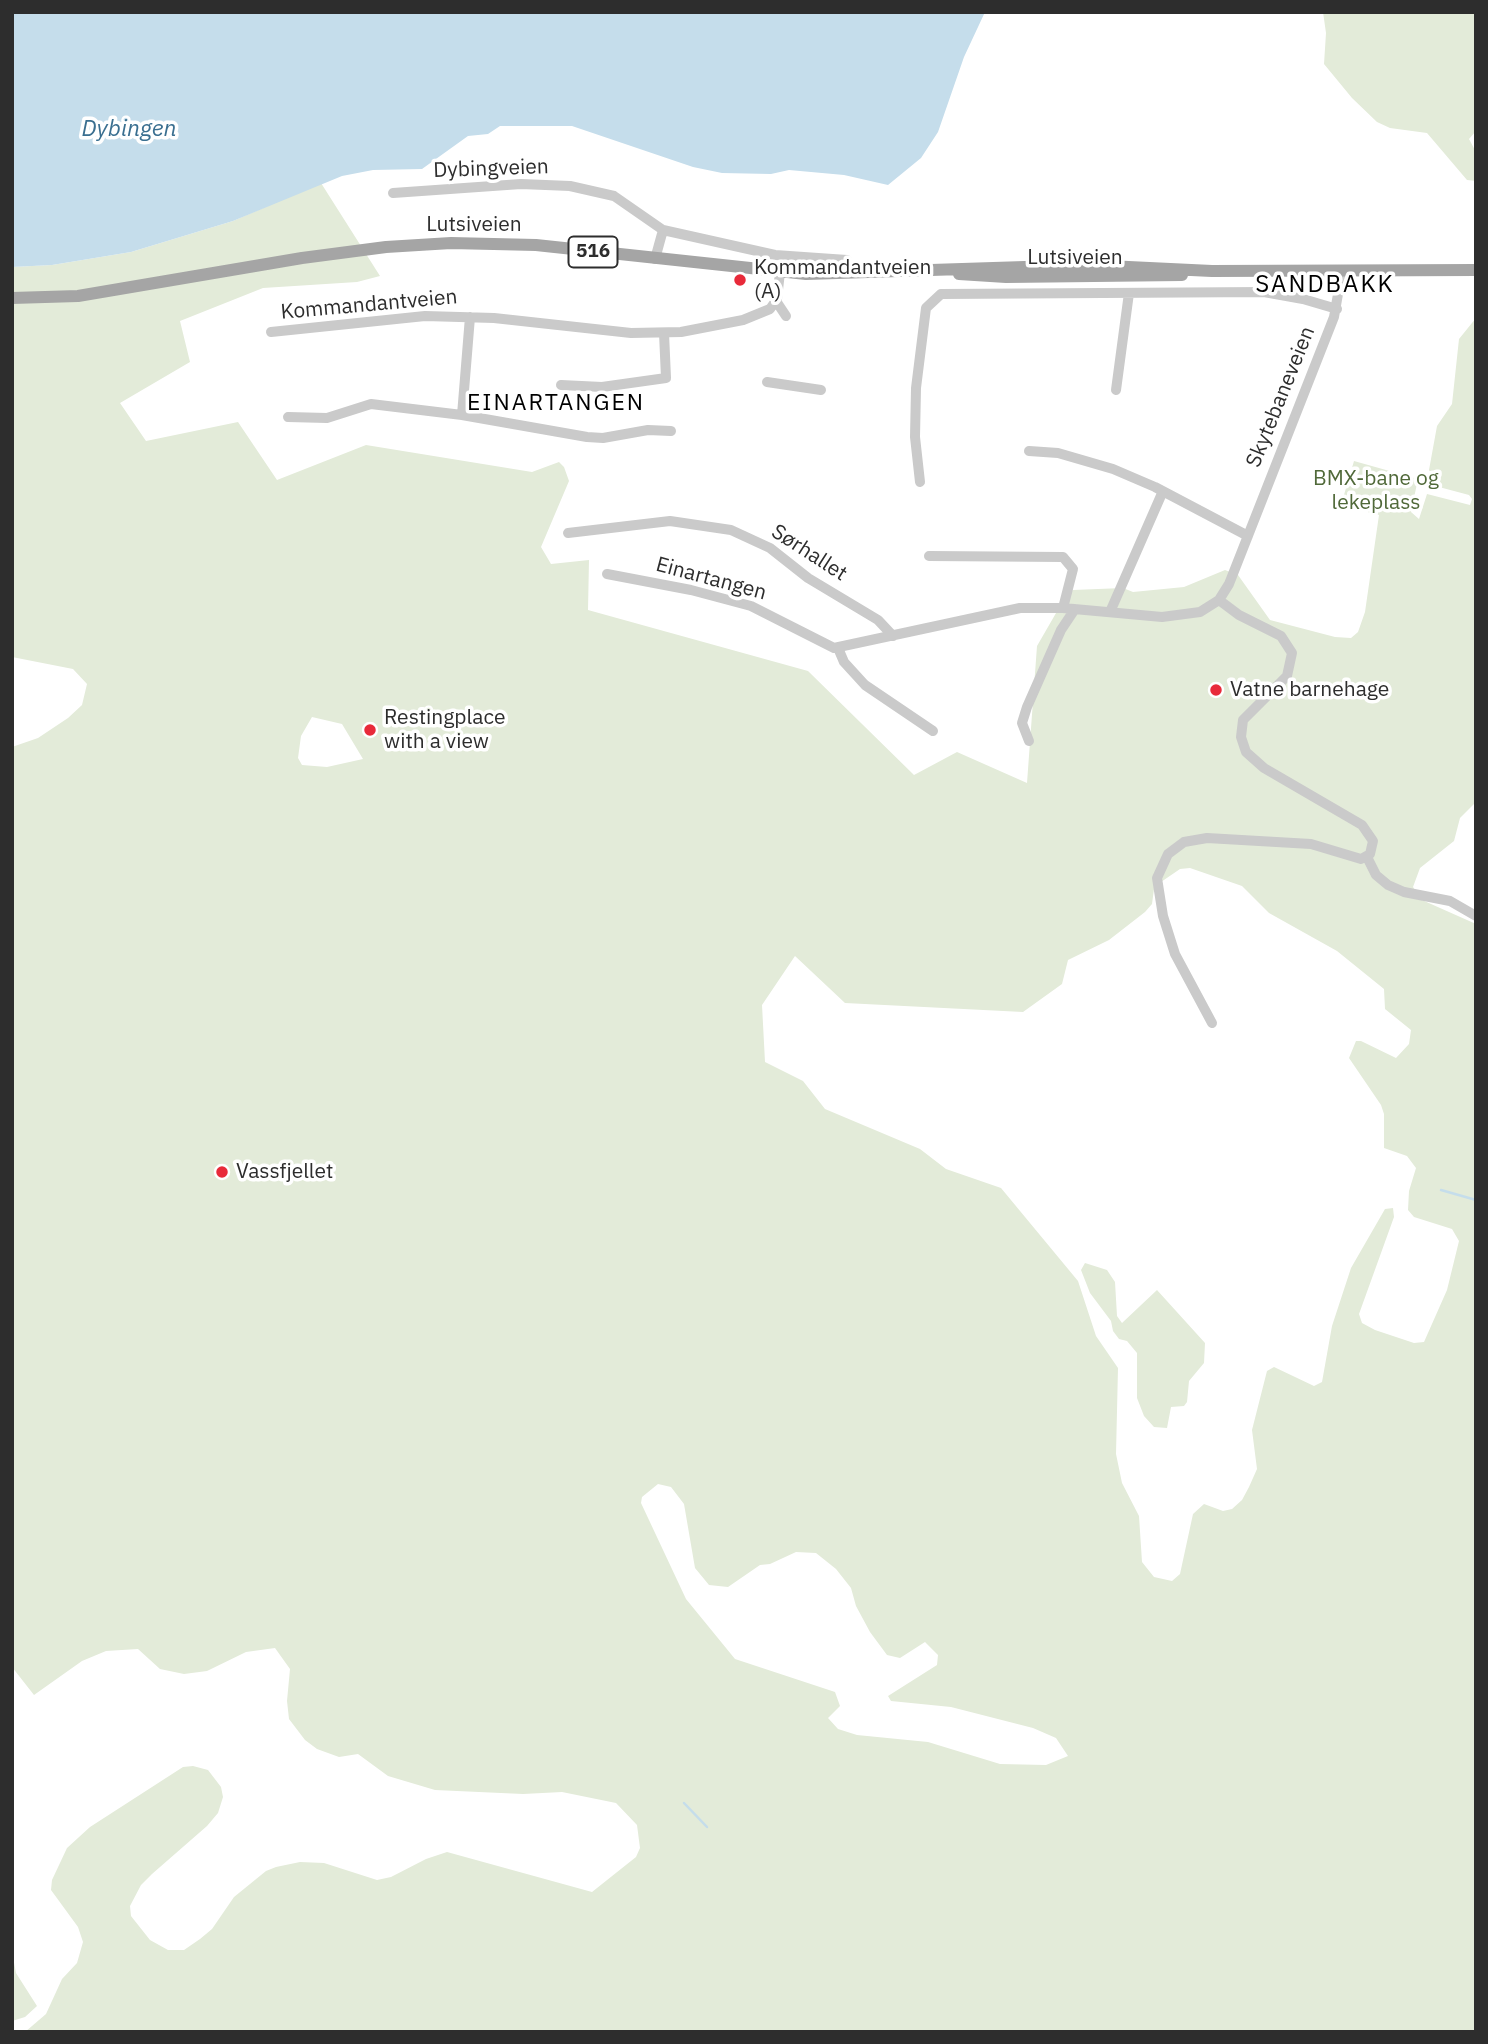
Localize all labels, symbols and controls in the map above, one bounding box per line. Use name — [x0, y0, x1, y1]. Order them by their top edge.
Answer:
water label: Dybingen — [82, 115, 176, 143]
street label: Dybingveien — [433, 154, 549, 184]
street label: Lutsiveien — [426, 212, 522, 238]
road number: 516 — [568, 236, 618, 268]
street label: Lutsiveien — [1027, 245, 1123, 271]
place label: Kommandantveien (A) — [754, 255, 931, 305]
district label: SANDBAKK — [1256, 271, 1394, 299]
marker: Kommandantveien (A) — [732, 272, 748, 288]
street label: Kommandantveien — [280, 285, 458, 325]
street label: Skytebaneveien — [1241, 323, 1321, 471]
district label: EINARTANGEN — [468, 389, 644, 417]
park label: BMX-bane og lekeplass — [1313, 466, 1439, 516]
street label: Sørhallet — [766, 519, 852, 587]
street label: Einartangen — [653, 552, 769, 606]
place label: Vatne barnehage — [1230, 677, 1389, 703]
marker: Vatne barnehage — [1208, 682, 1224, 698]
place label: Restingplace with a view — [384, 705, 505, 755]
marker: Restingplace with a view — [362, 722, 378, 738]
place label: Vassfjellet — [236, 1159, 333, 1185]
marker: Vassfjellet — [214, 1164, 230, 1180]

